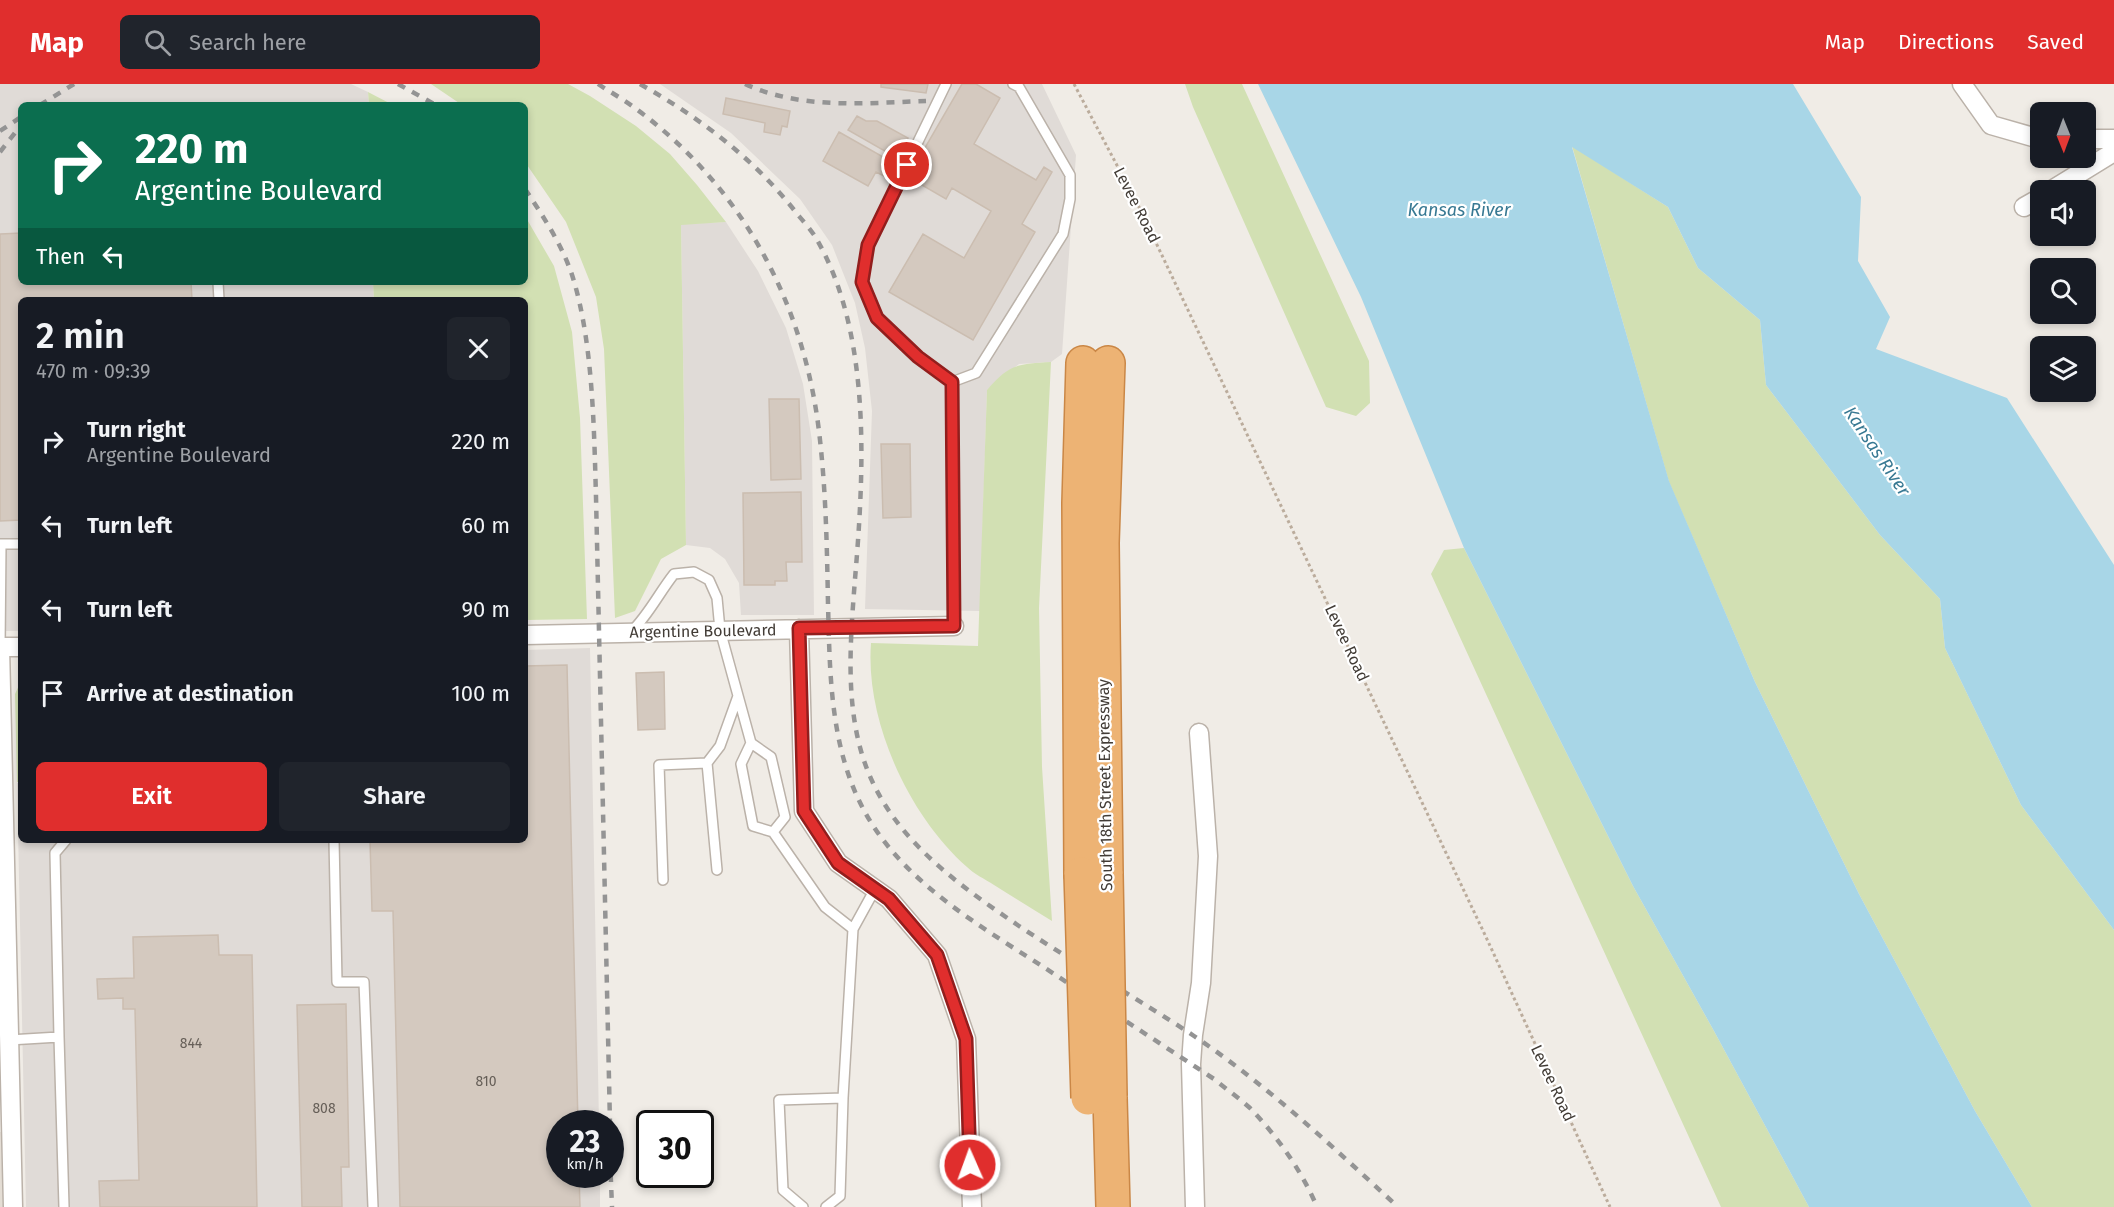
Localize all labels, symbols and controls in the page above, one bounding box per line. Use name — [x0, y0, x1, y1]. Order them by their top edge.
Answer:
search box — [120, 15, 540, 69]
text: Map — [30, 26, 84, 59]
icon: search — [141, 26, 174, 59]
text: Search here — [189, 29, 307, 56]
text: Map — [1825, 29, 1865, 55]
text: Directions — [1898, 29, 1994, 55]
text: Saved — [2027, 29, 2084, 55]
north arrow — [2030, 102, 2096, 168]
map controls — [2030, 102, 2096, 402]
text: 220 m — [135, 124, 248, 174]
icon: right — [36, 126, 114, 204]
pin — [881, 139, 932, 190]
icon: arrive — [890, 148, 923, 181]
street label: Levee Road — [1110, 164, 1164, 246]
text: Argentine Boulevard — [135, 175, 383, 207]
button: sound — [2030, 180, 2096, 246]
water label: Kansas River — [1407, 199, 1512, 221]
icon: left — [97, 240, 130, 273]
text: Then — [36, 243, 85, 270]
button: search — [2030, 258, 2096, 324]
text: 2 min — [36, 314, 125, 358]
button: close — [447, 317, 510, 380]
button: layers — [2030, 336, 2096, 402]
text: 470 m · 09:39 — [36, 359, 150, 383]
water label: Kansas River — [1839, 402, 1916, 501]
text: Turn right — [87, 416, 186, 443]
icon: right — [36, 425, 69, 458]
text: 220 m — [451, 428, 510, 455]
text: Argentine Boulevard — [87, 443, 271, 467]
icon: left — [36, 509, 69, 542]
text: Turn left — [87, 512, 172, 539]
text: 60 m — [461, 512, 510, 539]
icon: left — [36, 593, 69, 626]
text: Turn left — [87, 596, 172, 623]
text: 90 m — [461, 596, 510, 623]
street label: Levee Road — [1321, 602, 1373, 684]
street label: Argentine Boulevard — [629, 620, 777, 642]
icon: arrive — [36, 677, 69, 710]
street label: South 18th Street Expressway — [1094, 679, 1116, 891]
text: Arrive at destination — [87, 680, 294, 707]
text: 100 m — [451, 680, 510, 707]
button: Exit — [36, 762, 267, 831]
button: Share — [279, 762, 510, 831]
house number: 844 — [180, 1035, 203, 1052]
street label: Levee Road — [1527, 1042, 1579, 1124]
house number: 810 — [475, 1073, 497, 1090]
house number: 808 — [312, 1100, 336, 1117]
speed limit sign: 30 — [636, 1110, 714, 1188]
text: 23 — [570, 1124, 600, 1160]
position arrow — [938, 1133, 1002, 1197]
text: km/h — [566, 1155, 604, 1173]

